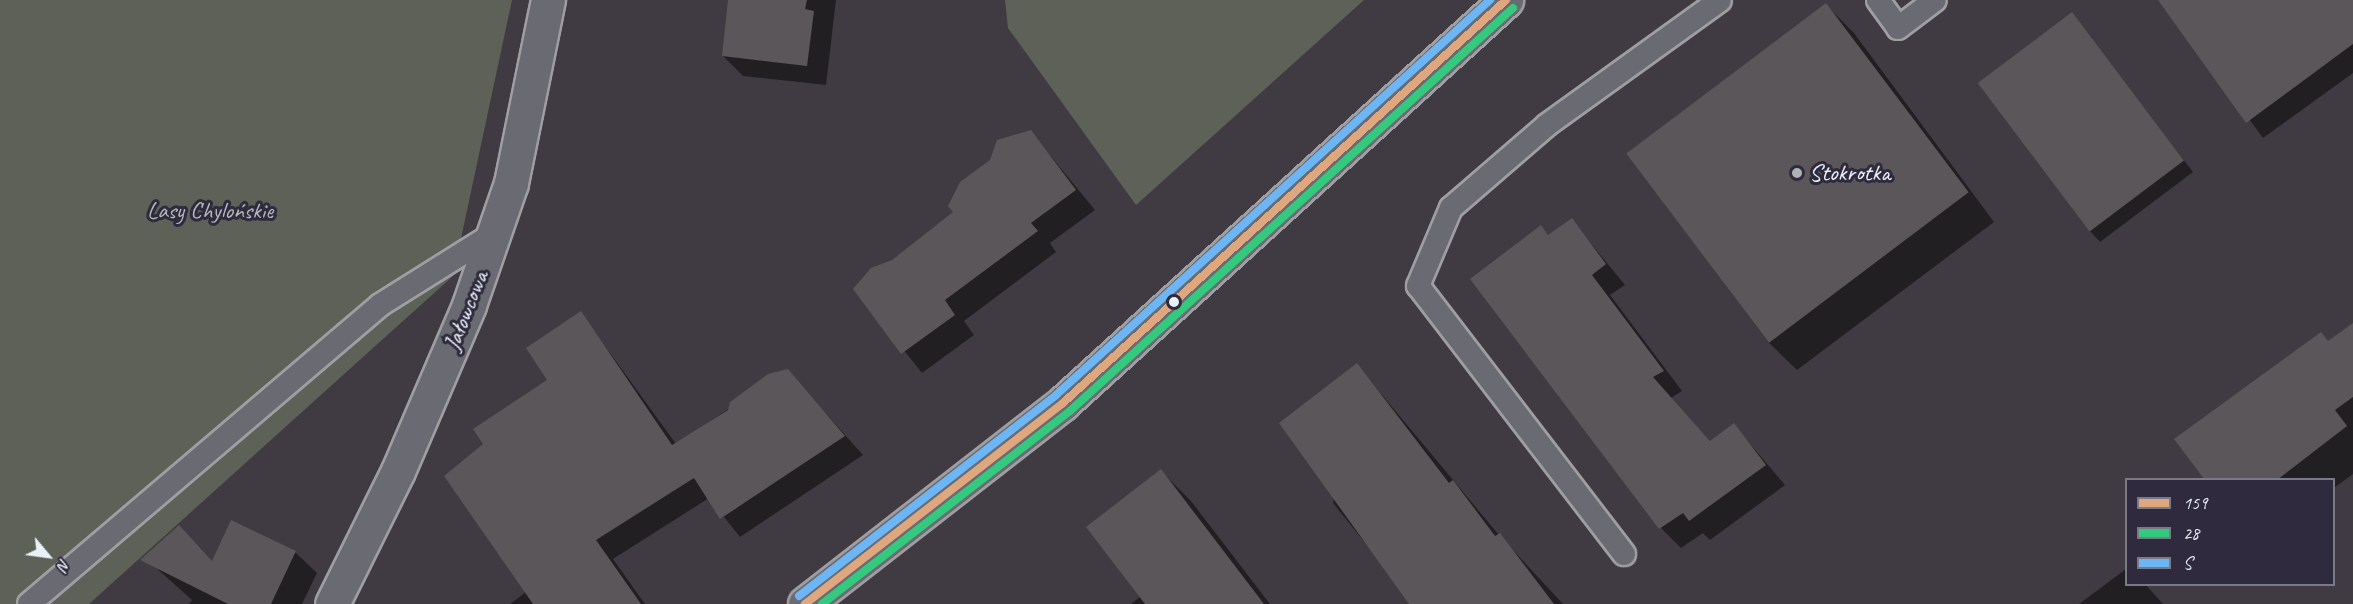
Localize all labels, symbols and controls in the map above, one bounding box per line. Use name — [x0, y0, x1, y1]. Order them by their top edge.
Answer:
place label: Stokrotka — [1809, 159, 1890, 187]
marker: Stokrotka — [1790, 166, 1804, 180]
park label: Lasy Chylońskie — [147, 197, 273, 225]
street label: Jałowcowa — [438, 267, 494, 355]
unlabelled marker — [1168, 296, 1180, 308]
legend — [2125, 478, 2335, 586]
text: 159 — [2183, 492, 2207, 514]
text: 28 — [2183, 522, 2199, 544]
north arrow — [18, 526, 78, 586]
text: S — [2183, 552, 2192, 574]
text: N — [53, 556, 75, 574]

